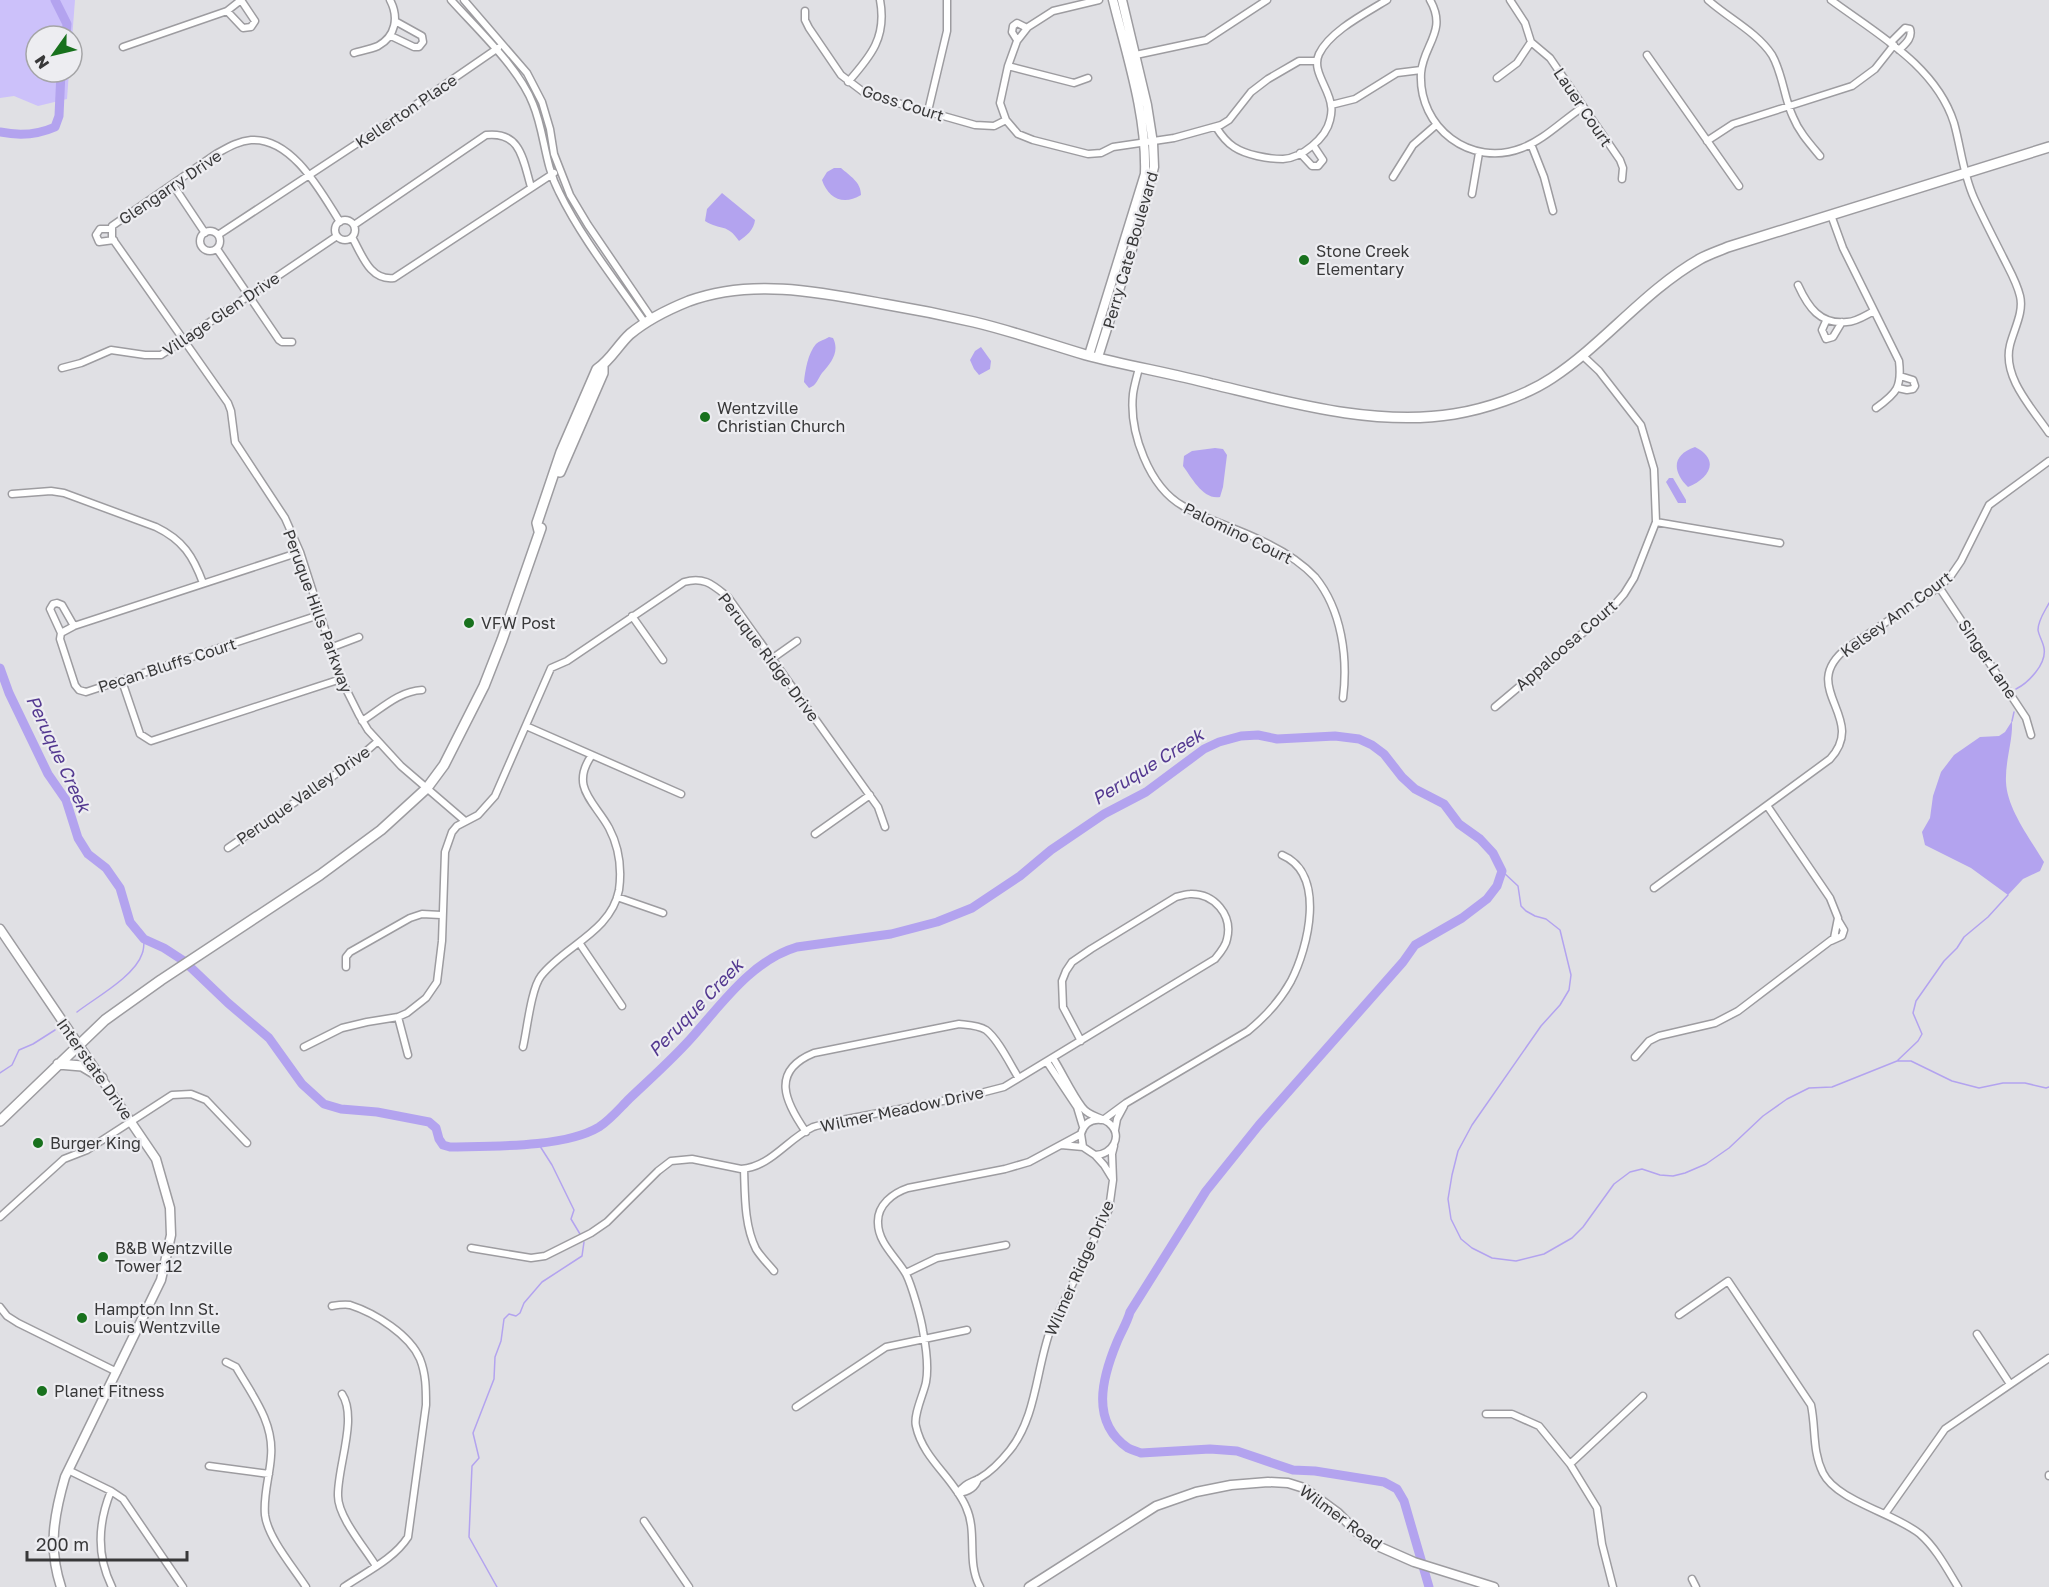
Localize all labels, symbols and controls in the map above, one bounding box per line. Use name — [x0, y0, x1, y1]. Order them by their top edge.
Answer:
north arrow — [24, 24, 84, 84]
text: N — [30, 52, 53, 73]
street label: Lauer Court — [1549, 64, 1617, 150]
street label: Kellerton Place — [351, 70, 461, 152]
street label: Goss Court — [860, 80, 946, 126]
street label: Glengarry Drive — [115, 145, 225, 229]
street label: Perry Cate Boulevard — [1098, 169, 1162, 331]
place label: Stone Creek Elementary — [1316, 241, 1410, 279]
marker: Stone Creek Elementary — [1297, 253, 1311, 267]
street label: Village Glen Drive — [159, 268, 283, 360]
place label: Wentzville Christian Church — [717, 398, 845, 436]
marker: Wentzville Christian Church — [698, 410, 712, 424]
street label: Palomino Court — [1180, 498, 1296, 568]
street label: Peruque Hills Parkway — [279, 526, 357, 696]
street label: Kelsey Ann Court — [1836, 567, 1956, 661]
street label: Peruque Ridge Drive — [714, 589, 824, 725]
street label: Appaloosa Court — [1511, 595, 1621, 695]
place label: VFW Post — [481, 613, 556, 633]
marker: VFW Post — [462, 616, 476, 630]
street label: Singer Lane — [1954, 616, 2022, 702]
street label: Pecan Bluffs Court — [95, 633, 239, 697]
water label: Peruque Creek — [22, 691, 96, 817]
water label: Peruque Creek — [1088, 722, 1209, 809]
street label: Peruque Valley Drive — [232, 741, 374, 849]
water label: Peruque Creek — [643, 953, 749, 1061]
street label: Interstate Drive — [52, 1014, 138, 1124]
street label: Wilmer Meadow Drive — [819, 1082, 985, 1136]
place label: Burger King — [50, 1133, 141, 1153]
marker: Burger King — [31, 1136, 45, 1150]
street label: Wilmer Ridge Drive — [1040, 1197, 1118, 1339]
place label: B&B Wentzville Tower 12 — [115, 1238, 233, 1276]
marker: B&B Wentzville Tower 12 — [96, 1250, 110, 1264]
place label: Hampton Inn St. Louis Wentzville — [94, 1299, 220, 1337]
marker: Hampton Inn St. Louis Wentzville — [75, 1311, 89, 1325]
place label: Planet Fitness — [54, 1381, 164, 1401]
marker: Planet Fitness — [35, 1384, 49, 1398]
street label: Wilmer Road — [1296, 1480, 1386, 1554]
scale bar — [27, 1524, 188, 1562]
text: 200 m — [36, 1533, 89, 1555]

